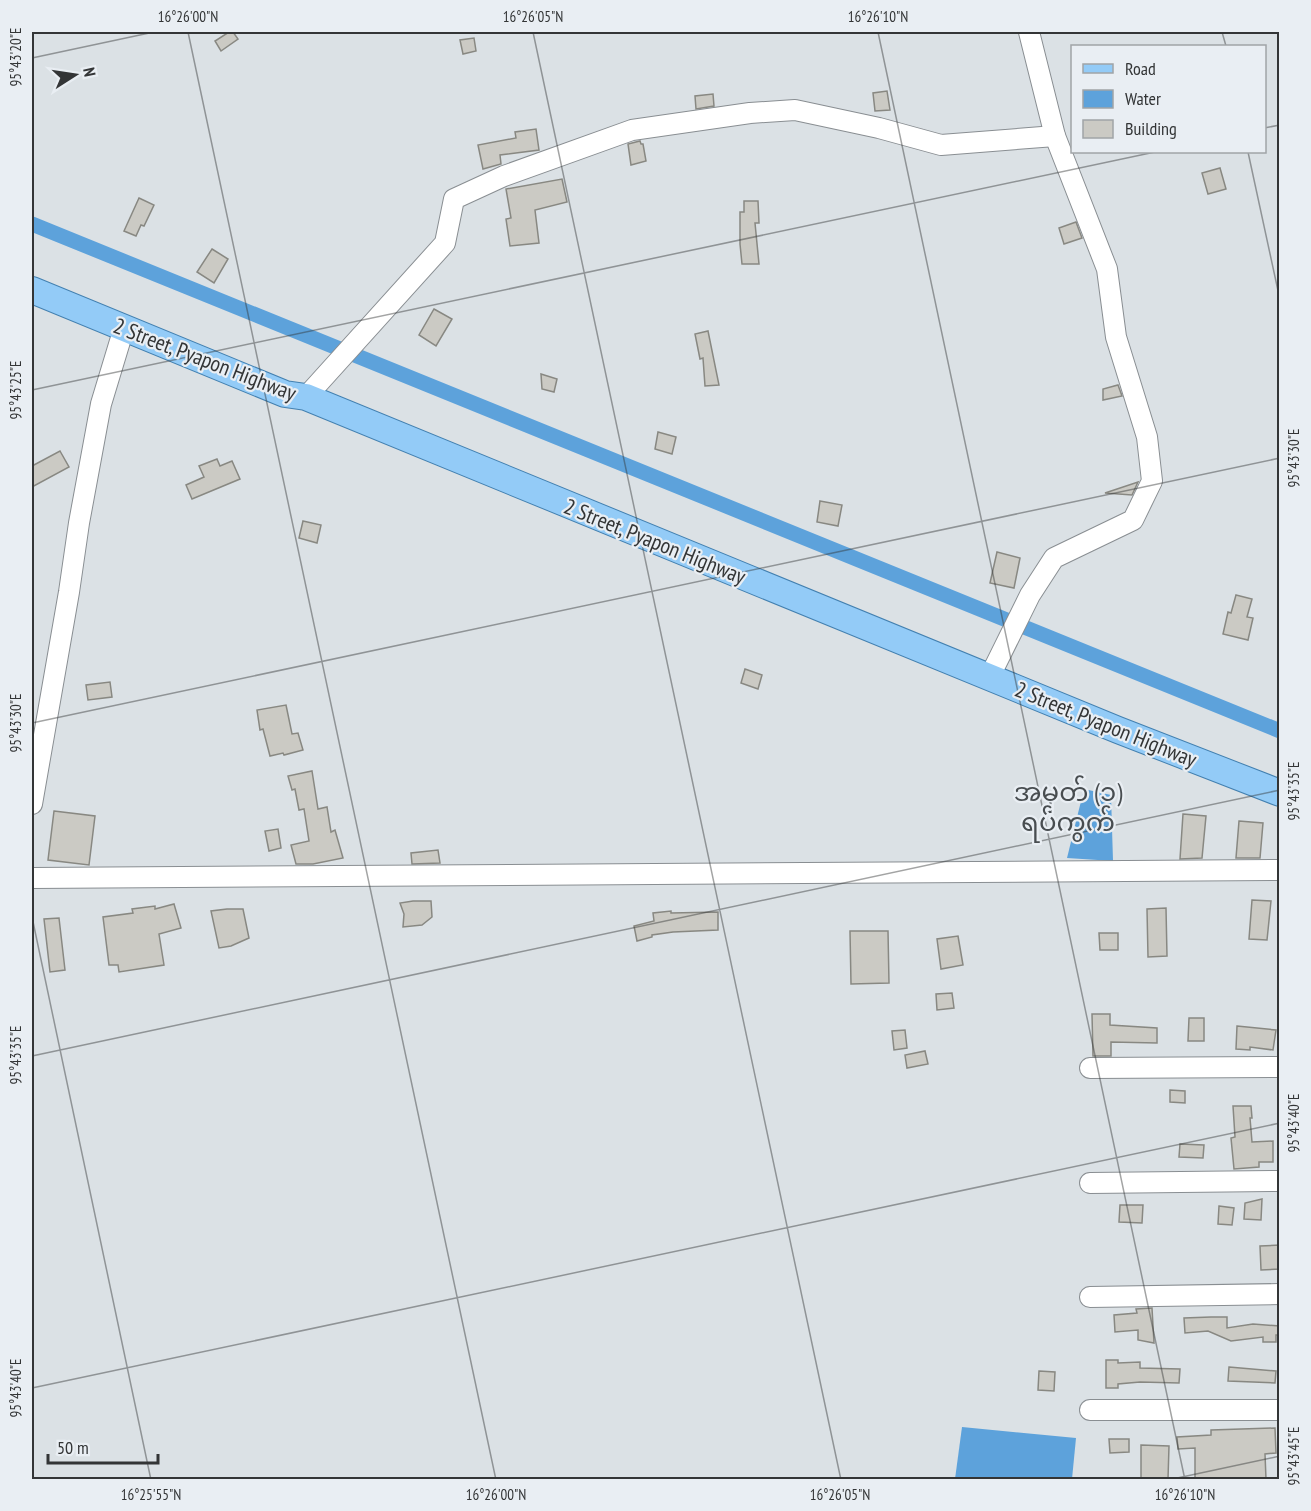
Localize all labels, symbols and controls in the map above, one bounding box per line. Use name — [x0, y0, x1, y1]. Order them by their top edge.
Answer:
text: 16°26'00"N — [158, 7, 218, 26]
text: 16°26'05"N — [503, 7, 563, 26]
text: 16°26'10"N — [848, 7, 908, 26]
text: 95°43'20"E — [6, 27, 25, 87]
north arrow — [45, 45, 105, 105]
legend — [1071, 45, 1266, 153]
text: Road — [1125, 57, 1156, 80]
text: N — [79, 66, 100, 78]
text: Water — [1125, 87, 1161, 110]
text: Building — [1125, 117, 1177, 140]
street label: 2 Street, Pyapon Highway — [110, 311, 301, 407]
text: 95°43'25"E — [6, 360, 25, 420]
text: 95°43'30"E — [1284, 428, 1303, 488]
street label: 2 Street, Pyapon Highway — [560, 492, 751, 591]
street label: 2 Street, Pyapon Highway — [1011, 675, 1202, 774]
text: 95°43'30"E — [6, 693, 25, 753]
text: 95°43'35"E — [1284, 761, 1303, 821]
district label: အမှတ် (၁) ရပ်ကွက် — [1014, 775, 1122, 843]
text: 95°43'35"E — [6, 1025, 25, 1085]
text: 95°43'40"E — [1284, 1093, 1303, 1153]
text: 95°43'40"E — [6, 1358, 25, 1418]
text: 95°43'45"E — [1284, 1426, 1303, 1486]
scale bar — [48, 1427, 158, 1465]
text: 50 m — [57, 1436, 89, 1459]
text: 16°25'55"N — [121, 1485, 181, 1504]
text: 16°26'00"N — [466, 1485, 526, 1504]
text: 16°26'05"N — [810, 1485, 870, 1504]
text: 16°26'10"N — [1155, 1485, 1215, 1504]

